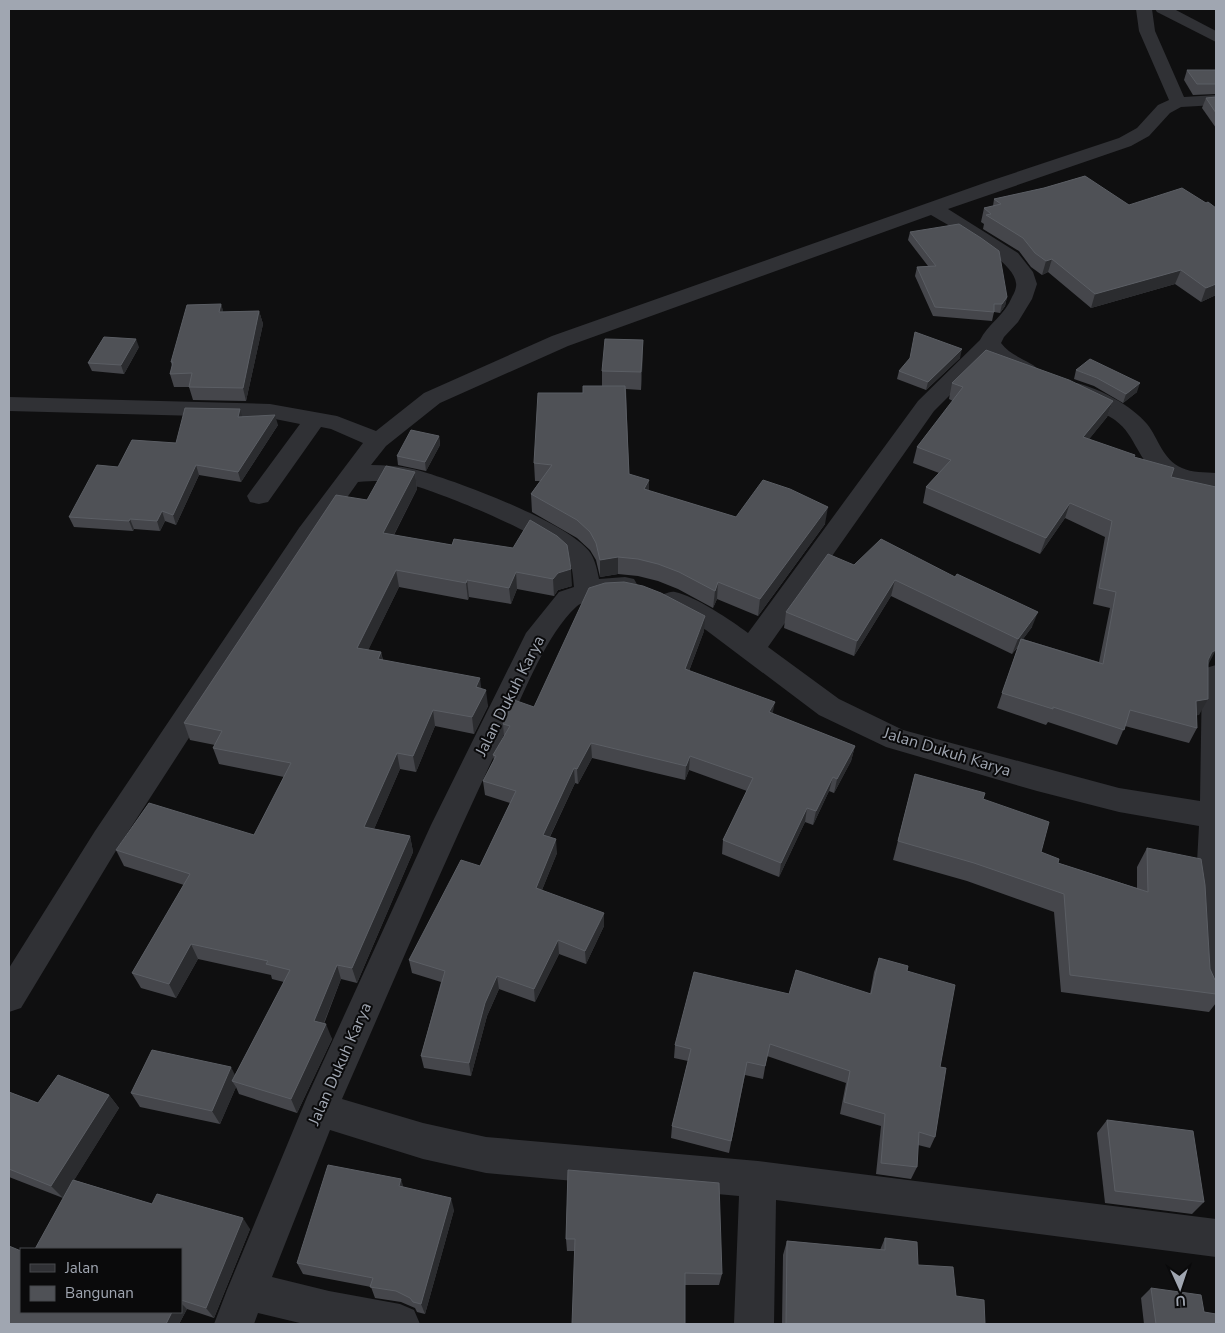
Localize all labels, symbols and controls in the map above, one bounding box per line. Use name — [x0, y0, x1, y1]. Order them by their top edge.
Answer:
street label: Jalan Dukuh Karya — [470, 632, 550, 761]
street label: Jalan Dukuh Karya — [880, 722, 1013, 782]
street label: Jalan Dukuh Karya — [303, 999, 377, 1130]
legend — [20, 1248, 182, 1313]
text: Jalan — [64, 1258, 99, 1278]
north arrow — [1155, 1263, 1205, 1313]
text: Bangunan — [65, 1283, 134, 1303]
text: U — [1175, 1291, 1186, 1310]

